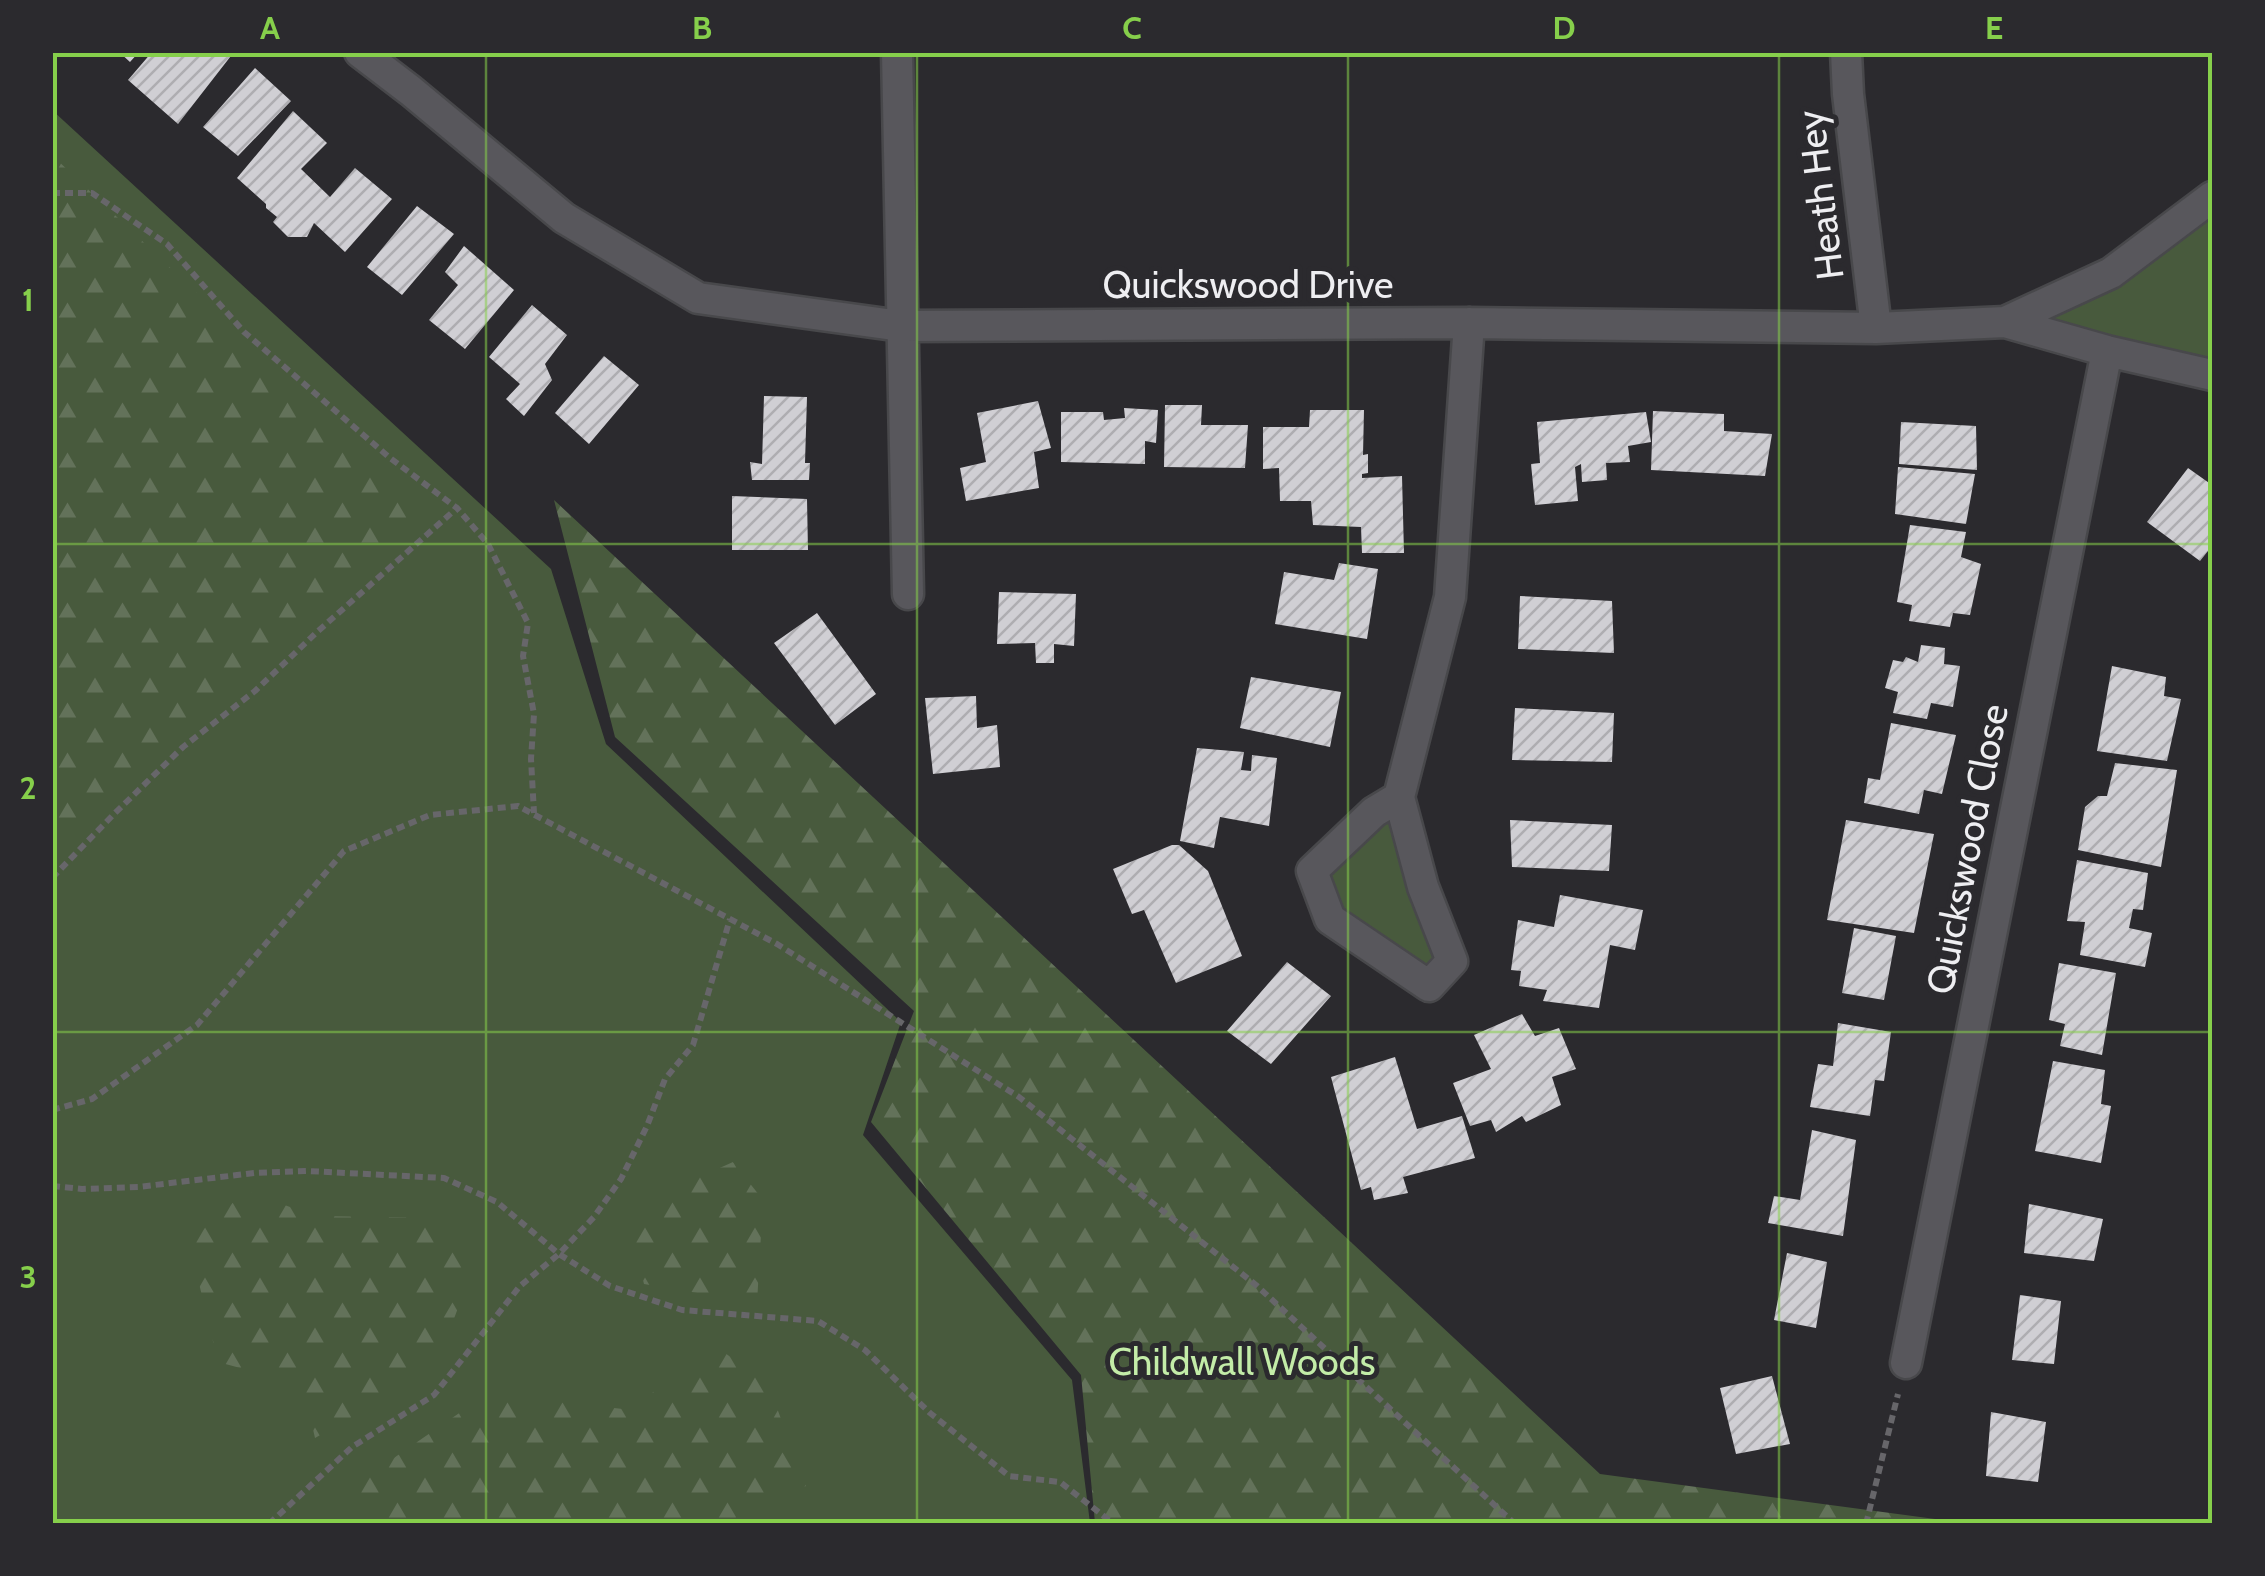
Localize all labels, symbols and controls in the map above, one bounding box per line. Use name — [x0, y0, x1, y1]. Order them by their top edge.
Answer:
text: A — [260, 8, 280, 47]
text: B — [692, 8, 712, 47]
text: C — [1122, 8, 1142, 47]
text: D — [1552, 8, 1576, 47]
text: E — [1985, 8, 2003, 47]
street label: Heath Hey — [1786, 108, 1854, 282]
street label: Quickswood Drive — [1102, 261, 1394, 308]
text: 1 — [22, 280, 34, 319]
street label: Quickswood Close — [1916, 700, 2018, 998]
text: 2 — [20, 768, 36, 807]
text: 3 — [19, 1257, 37, 1296]
park label: Childwall Woods — [1108, 1338, 1376, 1385]

